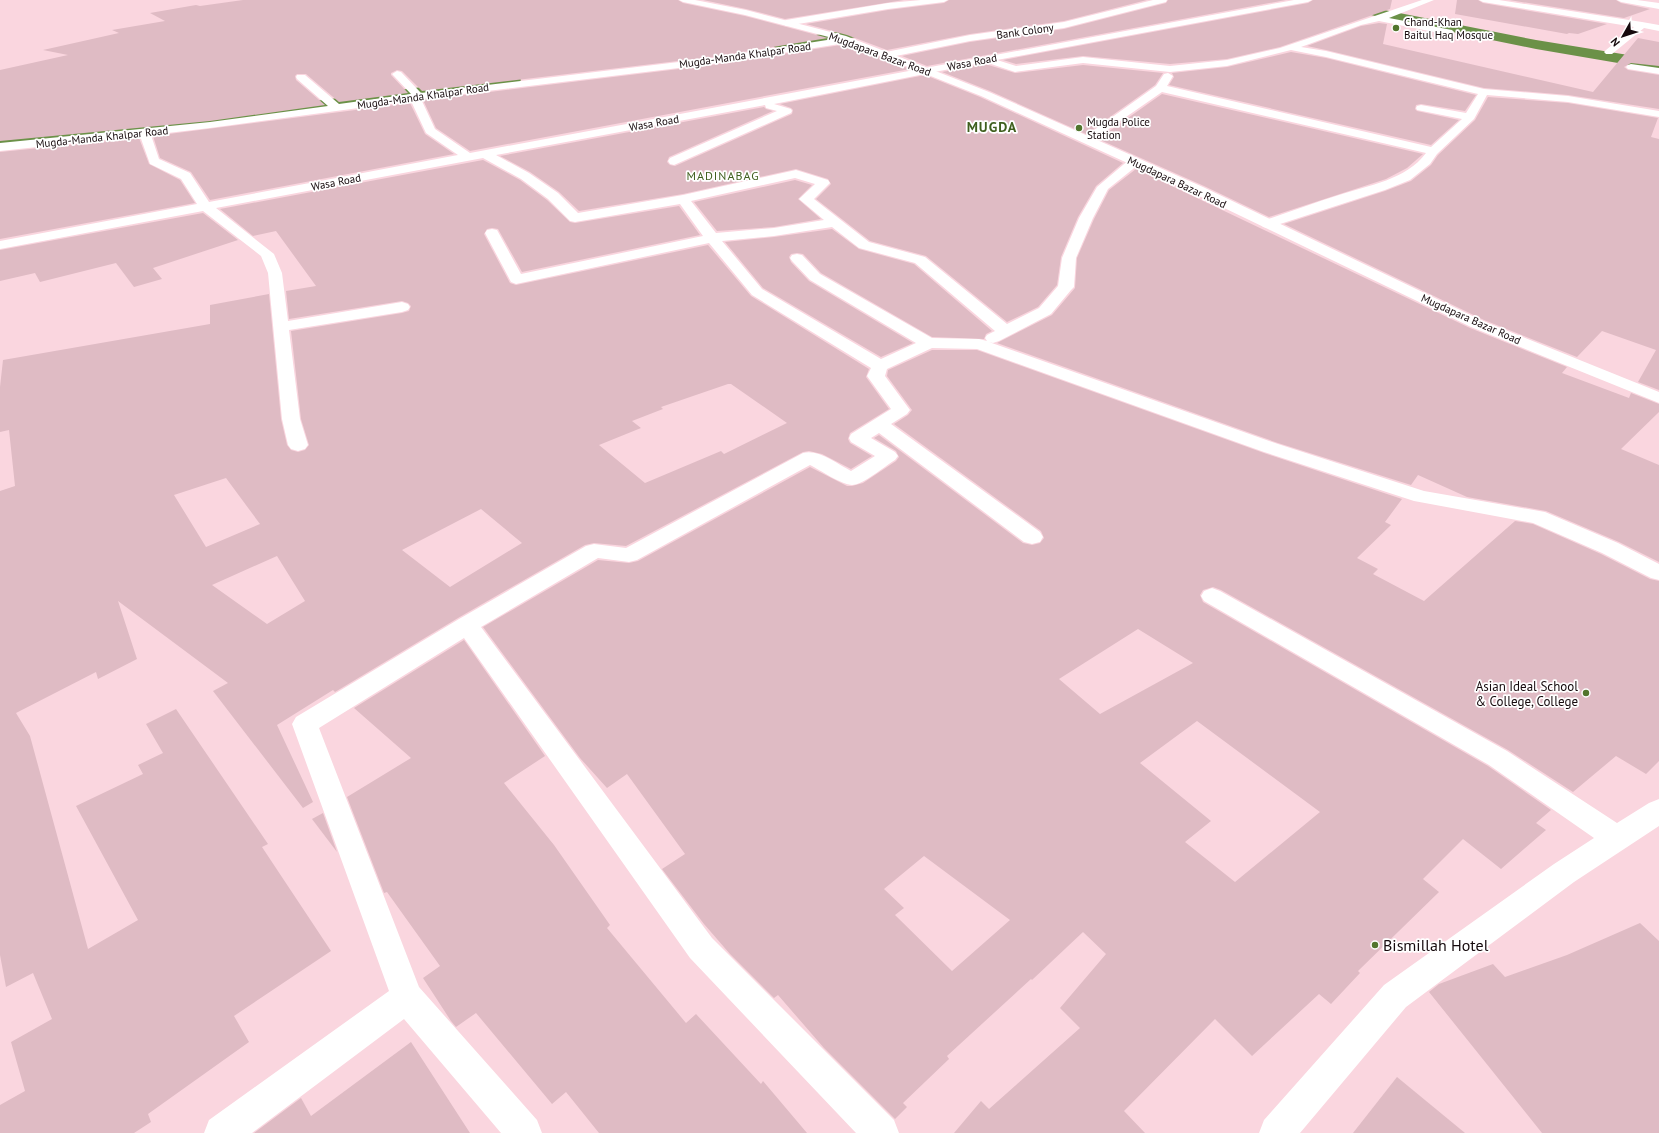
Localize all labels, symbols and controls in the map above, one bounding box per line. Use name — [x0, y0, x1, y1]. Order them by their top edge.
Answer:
place label: Chand-Khan Baitul Haq Mosque — [1404, 15, 1493, 42]
north arrow — [1603, 16, 1643, 56]
street label: Bank Colony — [995, 20, 1055, 42]
marker: Chand-Khan Baitul Haq Mosque — [1391, 23, 1401, 33]
street label: Mugdapara Bazar Road — [827, 29, 933, 79]
text: N — [1608, 35, 1623, 50]
street label: Mugda-Manda Khalpar Road — [678, 39, 812, 71]
street label: Wasa Road — [946, 50, 998, 74]
street label: Mugda-Manda Khalpar Road — [356, 80, 490, 112]
street label: Wasa Road — [628, 112, 680, 134]
place label: Mugda Police Station — [1087, 115, 1150, 142]
district label: MUGDA — [967, 118, 1017, 136]
street label: Mugda-Manda Khalpar Road — [35, 123, 169, 151]
marker: Mugda Police Station — [1074, 123, 1084, 133]
street label: Mugdapara Bazar Road — [1125, 153, 1229, 211]
district label: MADINABAG — [686, 168, 760, 183]
street label: Wasa Road — [310, 170, 362, 194]
street label: Mugdapara Bazar Road — [1419, 291, 1523, 347]
place label: Asian Ideal School & College, College — [1475, 678, 1578, 710]
marker: Asian Ideal School & College, College — [1581, 688, 1591, 698]
place label: Bismillah Hotel — [1383, 935, 1489, 955]
marker: Bismillah Hotel — [1370, 940, 1380, 950]

